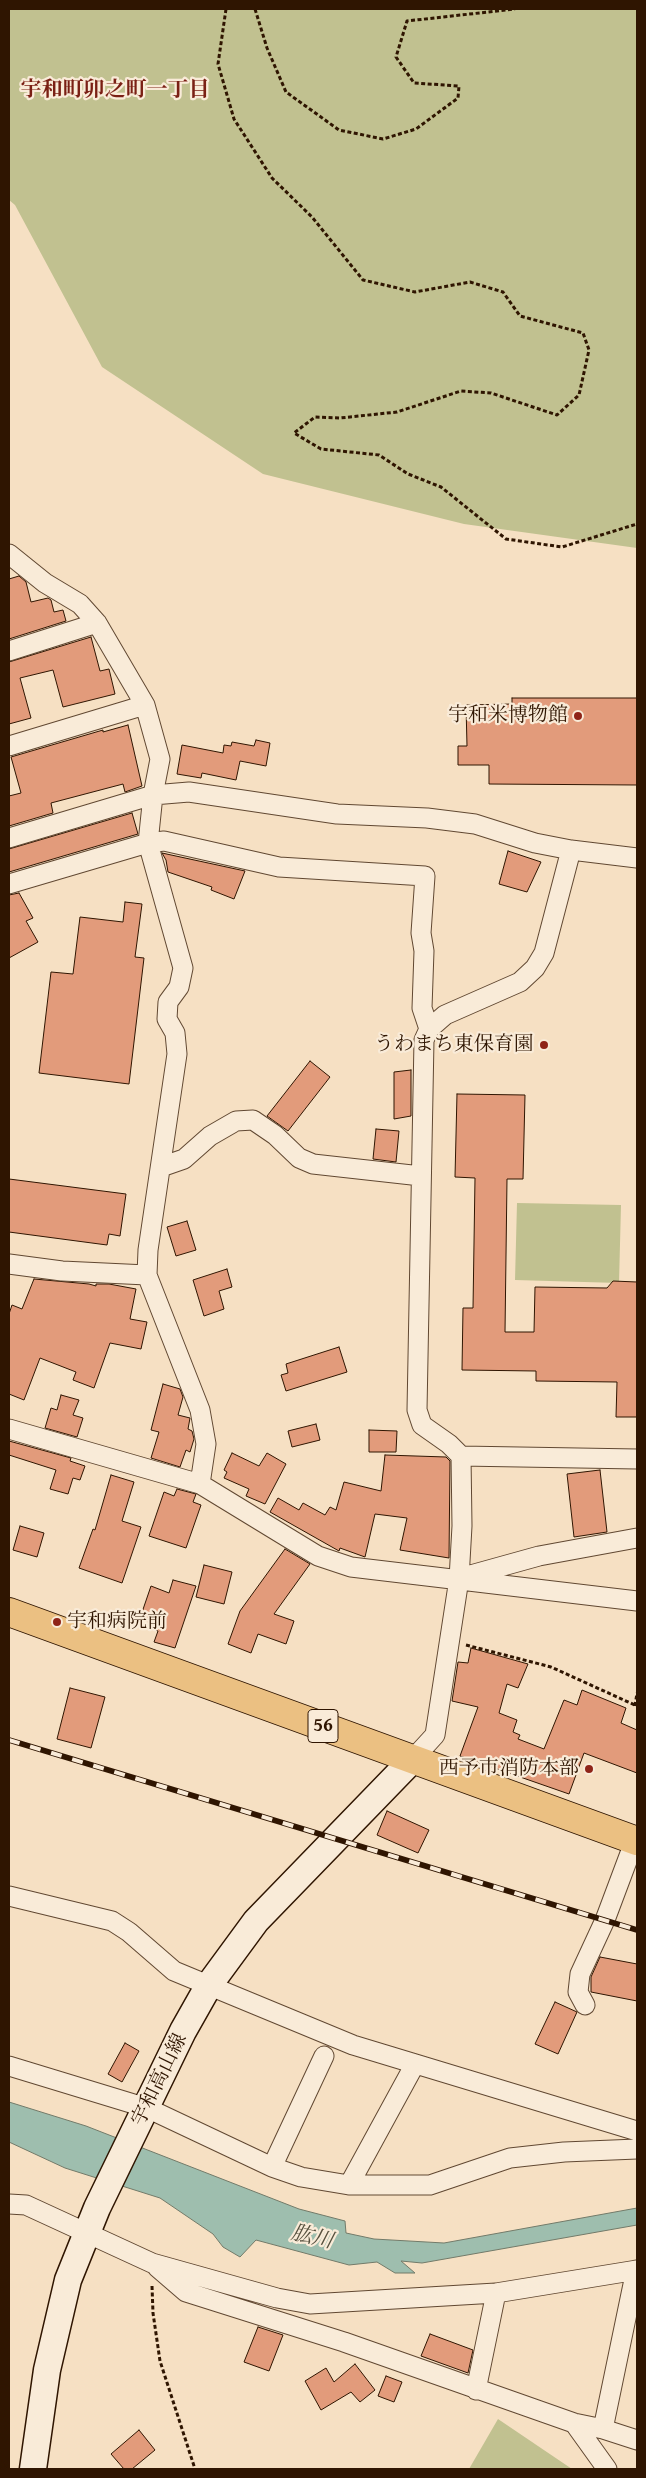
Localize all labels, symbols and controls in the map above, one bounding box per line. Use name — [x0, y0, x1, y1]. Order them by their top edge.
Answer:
district label: 宇和町卯之町一丁目 — [21, 78, 209, 104]
place label: 宇和米博物館 — [448, 704, 568, 728]
marker: 宇和米博物館 — [572, 710, 584, 722]
place label: うわまち東保育園 — [374, 1033, 534, 1057]
marker: うわまち東保育園 — [538, 1039, 550, 1051]
place label: 宇和病院前 — [67, 1610, 167, 1634]
marker: 宇和病院前 — [51, 1616, 63, 1628]
road number: 56 — [308, 1710, 338, 1742]
place label: 西予市消防本部 — [439, 1757, 579, 1781]
marker: 西予市消防本部 — [583, 1763, 595, 1775]
street label: 宇和高山線 — [127, 2030, 193, 2130]
water label: 肱川 — [289, 2221, 335, 2255]

